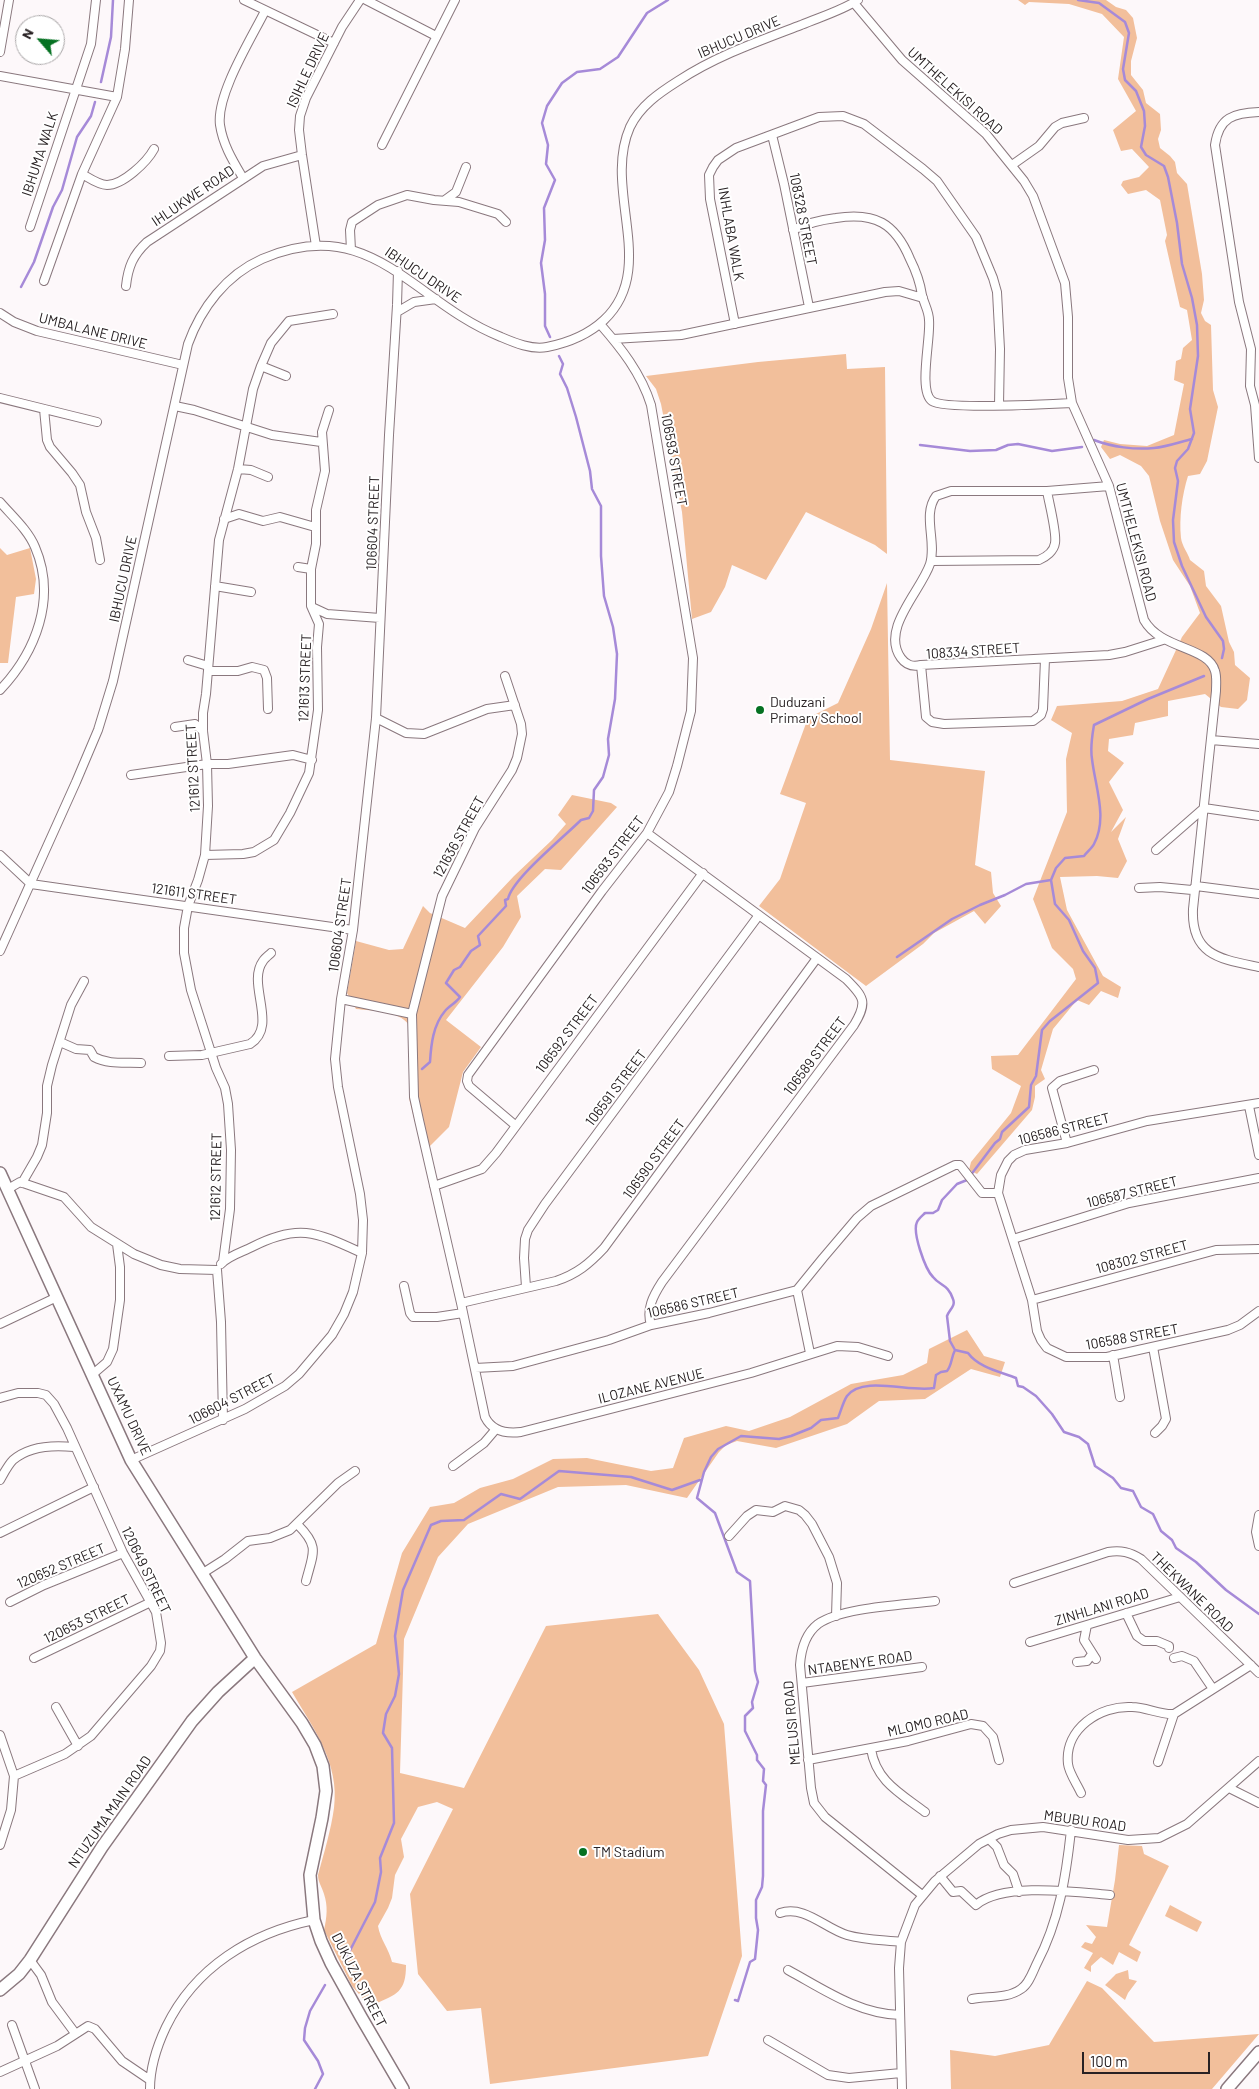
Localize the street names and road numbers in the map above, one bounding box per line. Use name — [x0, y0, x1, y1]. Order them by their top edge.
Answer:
street label: IBHUCU DRIVE — [695, 12, 783, 62]
street label: ISIHLE DRIVE — [283, 30, 333, 110]
street label: UMTHELEKISI ROAD — [904, 44, 1006, 138]
street label: IBHUMA WALK — [18, 110, 62, 198]
street label: IHLUKWE ROAD — [148, 162, 238, 230]
street label: 108328 STREET — [786, 171, 820, 267]
street label: INHLABA WALK — [714, 186, 748, 282]
street label: IBHUCU DRIVE — [382, 243, 464, 307]
street label: UMBALANE DRIVE — [37, 309, 149, 353]
street label: 106593 STREET — [658, 412, 690, 508]
street label: 106604 STREET — [363, 475, 383, 571]
street label: UMTHELEKISI ROAD — [1112, 481, 1160, 603]
street label: IBHUCU DRIVE — [106, 534, 140, 624]
street label: 121613 STREET — [295, 634, 315, 722]
street label: 108334 STREET — [925, 639, 1021, 663]
street label: 121612 STREET — [182, 723, 204, 813]
street label: 121636 STREET — [430, 793, 488, 881]
street label: 106593 STREET — [578, 812, 648, 898]
street label: 106604 STREET — [325, 877, 355, 973]
street label: 121611 STREET — [150, 880, 238, 908]
street label: 106592 STREET — [532, 991, 602, 1077]
street label: 106589 STREET — [780, 1013, 850, 1099]
street label: 106591 STREET — [582, 1047, 650, 1129]
street label: 106586 STREET — [1016, 1109, 1112, 1149]
street label: 106590 STREET — [619, 1116, 689, 1202]
street label: 121612 STREET — [207, 1133, 225, 1221]
street label: 106587 STREET — [1085, 1173, 1179, 1211]
street label: 108302 STREET — [1094, 1237, 1190, 1277]
street label: 106586 STREET — [645, 1284, 741, 1322]
street label: 106588 STREET — [1084, 1321, 1180, 1353]
street label: ILOZANE AVENUE — [596, 1365, 706, 1407]
street label: 106604 STREET — [186, 1370, 278, 1428]
street label: UXAMU DRIVE — [103, 1374, 155, 1458]
street label: 120649 STREET — [118, 1524, 174, 1616]
street label: 120652 STREET — [14, 1540, 108, 1592]
street label: THEKWANE ROAD — [1147, 1548, 1237, 1636]
street label: ZINHLANI ROAD — [1053, 1585, 1151, 1629]
street label: 120653 STREET — [41, 1591, 133, 1647]
street label: NTABENYE ROAD — [807, 1647, 913, 1679]
street label: MELUSI ROAD — [780, 1680, 804, 1766]
street label: MLOMO ROAD — [886, 1706, 970, 1740]
street label: NTUZUMA MAIN ROAD — [65, 1753, 155, 1871]
street label: MBUBU ROAD — [1043, 1807, 1127, 1835]
street label: DUKUZA STREET — [328, 1930, 390, 2030]

